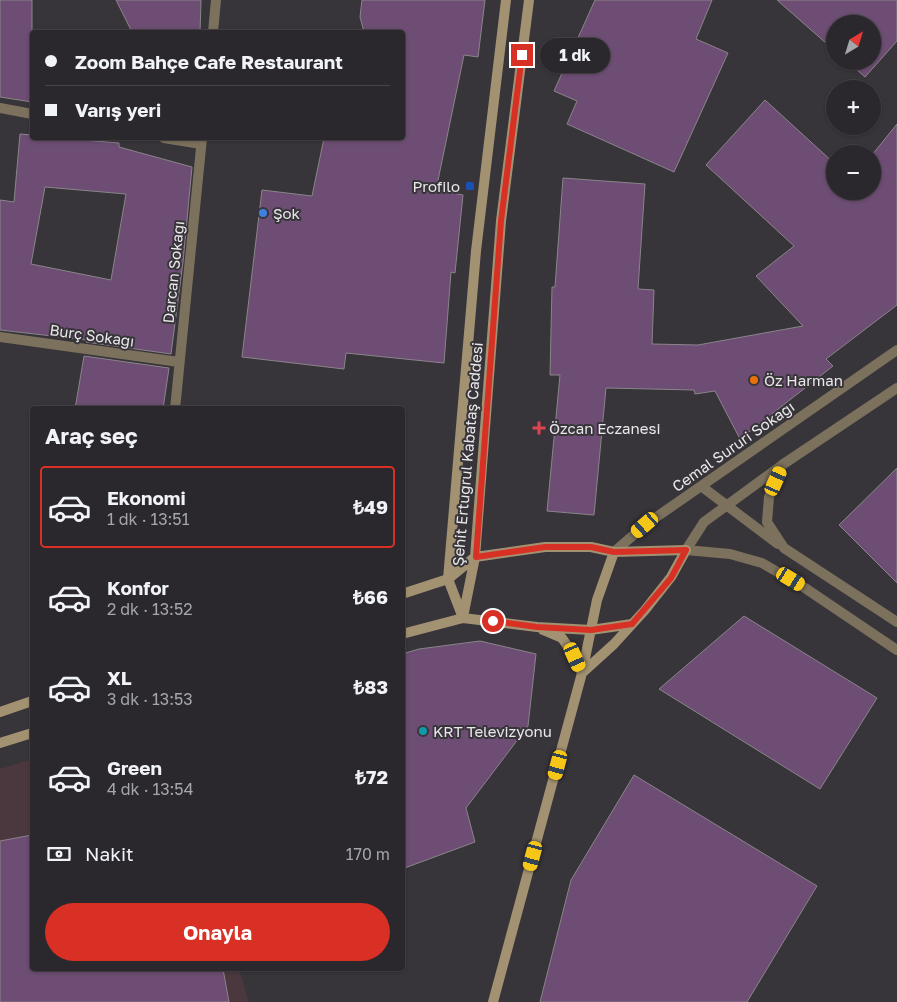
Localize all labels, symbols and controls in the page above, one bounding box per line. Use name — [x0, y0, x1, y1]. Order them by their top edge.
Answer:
north arrow — [826, 15, 881, 70]
map controls — [826, 15, 881, 200]
callout: 1 dk — [540, 38, 610, 72]
route end — [511, 44, 533, 66]
text: 1 dk — [559, 45, 591, 65]
text: Zoom Bahçe Cafe Restaurant — [75, 50, 343, 73]
button: + — [826, 80, 881, 135]
text: Varış yeri — [75, 98, 161, 121]
button: − — [826, 145, 881, 200]
place label: Profilo — [412, 177, 460, 195]
marker: Profilo — [464, 180, 476, 192]
place label: Şok — [273, 204, 301, 222]
marker: Şok — [257, 207, 269, 219]
street label: Darcan Sokağı — [159, 220, 187, 324]
street label: Burç Sokağı — [48, 320, 136, 350]
street label: Şehit Ertuğrul Kabataş Caddesi — [448, 341, 486, 567]
place label: Öz Harman — [764, 371, 843, 389]
marker: Öz Harman — [748, 374, 760, 386]
street label: Cemal Sururi Sokağı — [668, 397, 798, 495]
place label: Özcan Eczanesi — [549, 419, 660, 437]
text: Araç seç — [45, 422, 138, 449]
marker: Özcan Eczanesi — [533, 422, 545, 434]
car — [763, 464, 788, 498]
icon: car — [47, 485, 92, 530]
text: Ekonomi — [107, 486, 186, 509]
text: ₺49 — [353, 495, 388, 518]
text: 1 dk · 13:51 — [107, 509, 189, 529]
car — [628, 509, 661, 541]
car — [774, 565, 807, 593]
icon: car — [47, 575, 92, 620]
text: Konfor — [107, 576, 169, 599]
text: ₺66 — [353, 585, 388, 608]
text: 2 dk · 13:52 — [107, 599, 192, 619]
route start — [482, 610, 504, 632]
car — [562, 640, 587, 674]
icon: car — [47, 665, 92, 710]
text: XL — [107, 666, 132, 689]
text: ₺83 — [353, 675, 388, 698]
text: 3 dk · 13:53 — [107, 689, 193, 709]
place label: KRT Televizyonu — [433, 722, 552, 740]
marker: KRT Televizyonu — [417, 725, 429, 737]
car — [546, 749, 569, 781]
icon: car — [47, 755, 92, 800]
text: Green — [107, 756, 162, 779]
text: ₺72 — [355, 765, 388, 788]
text: 4 dk · 13:54 — [107, 779, 193, 799]
icon: cash — [45, 840, 73, 868]
car — [521, 840, 544, 872]
text: Nakit — [85, 842, 134, 865]
text: 170 m — [346, 844, 390, 864]
button: Onayla — [45, 903, 390, 961]

